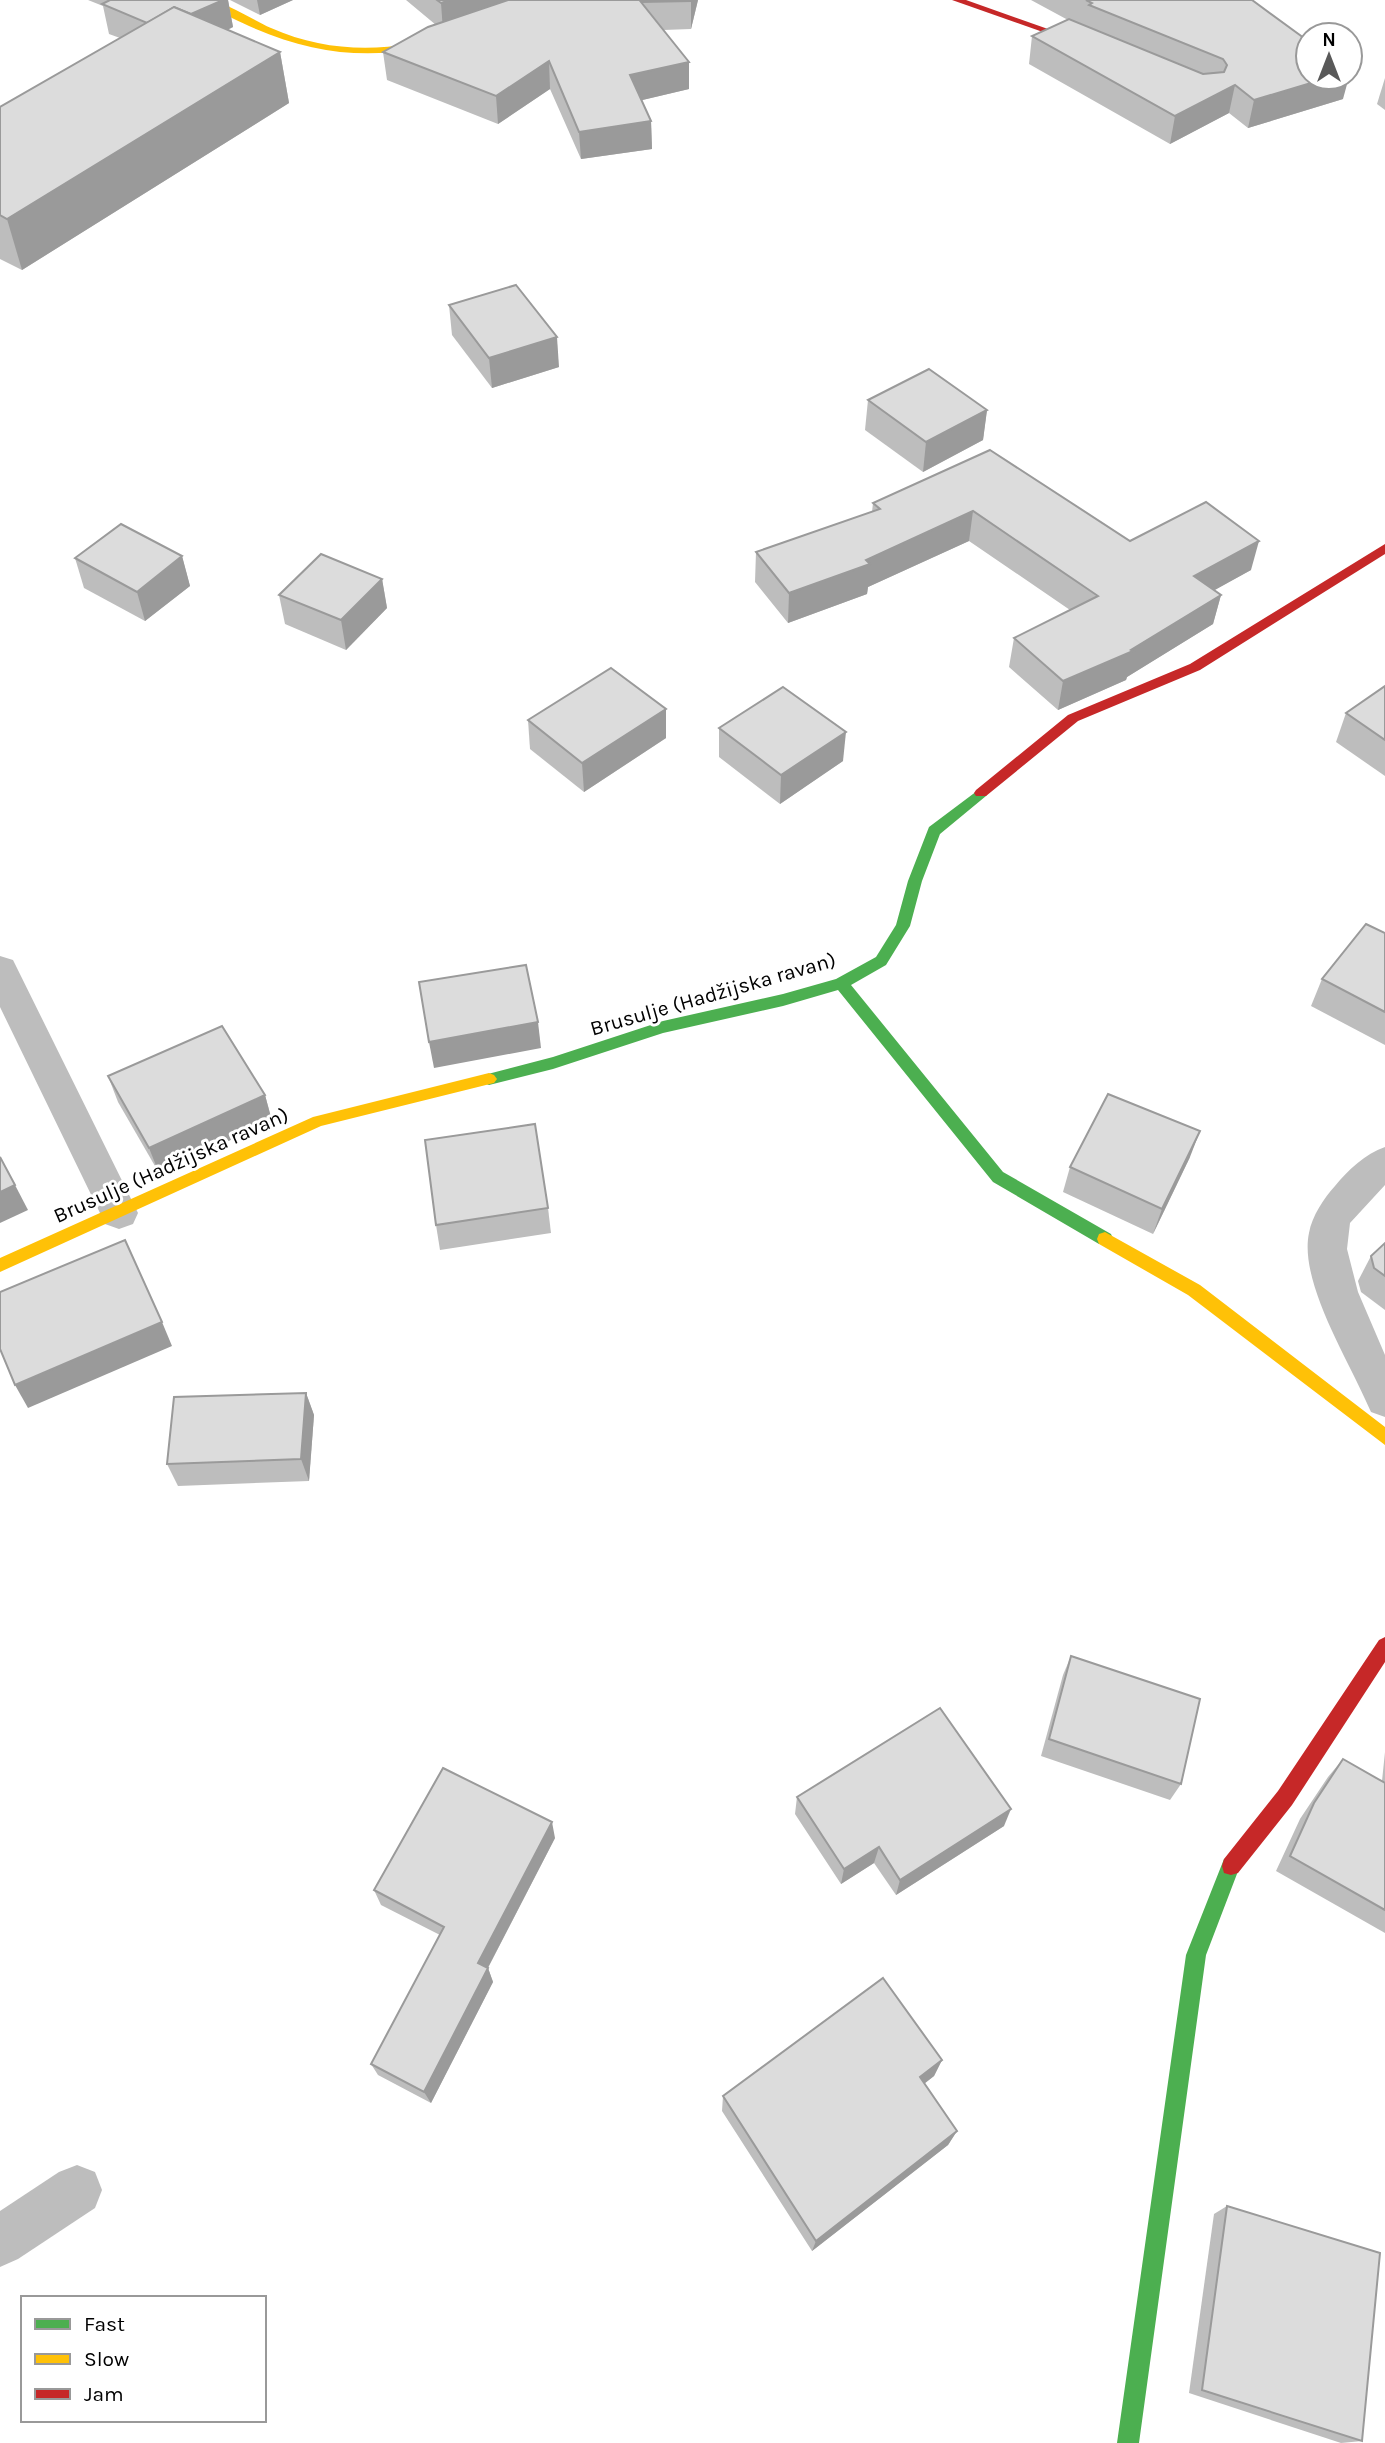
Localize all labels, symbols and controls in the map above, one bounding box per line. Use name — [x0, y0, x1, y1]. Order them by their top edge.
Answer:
north arrow — [1294, 21, 1364, 91]
text: N — [1322, 29, 1336, 51]
street label: Brusulje (Hadžijska ravan) — [587, 947, 839, 1041]
street label: Brusulje (Hadžijska ravan) — [50, 1102, 292, 1228]
legend — [21, 2296, 266, 2422]
text: Fast — [84, 2312, 125, 2336]
text: Slow — [84, 2347, 129, 2371]
text: Jam — [84, 2382, 124, 2406]

